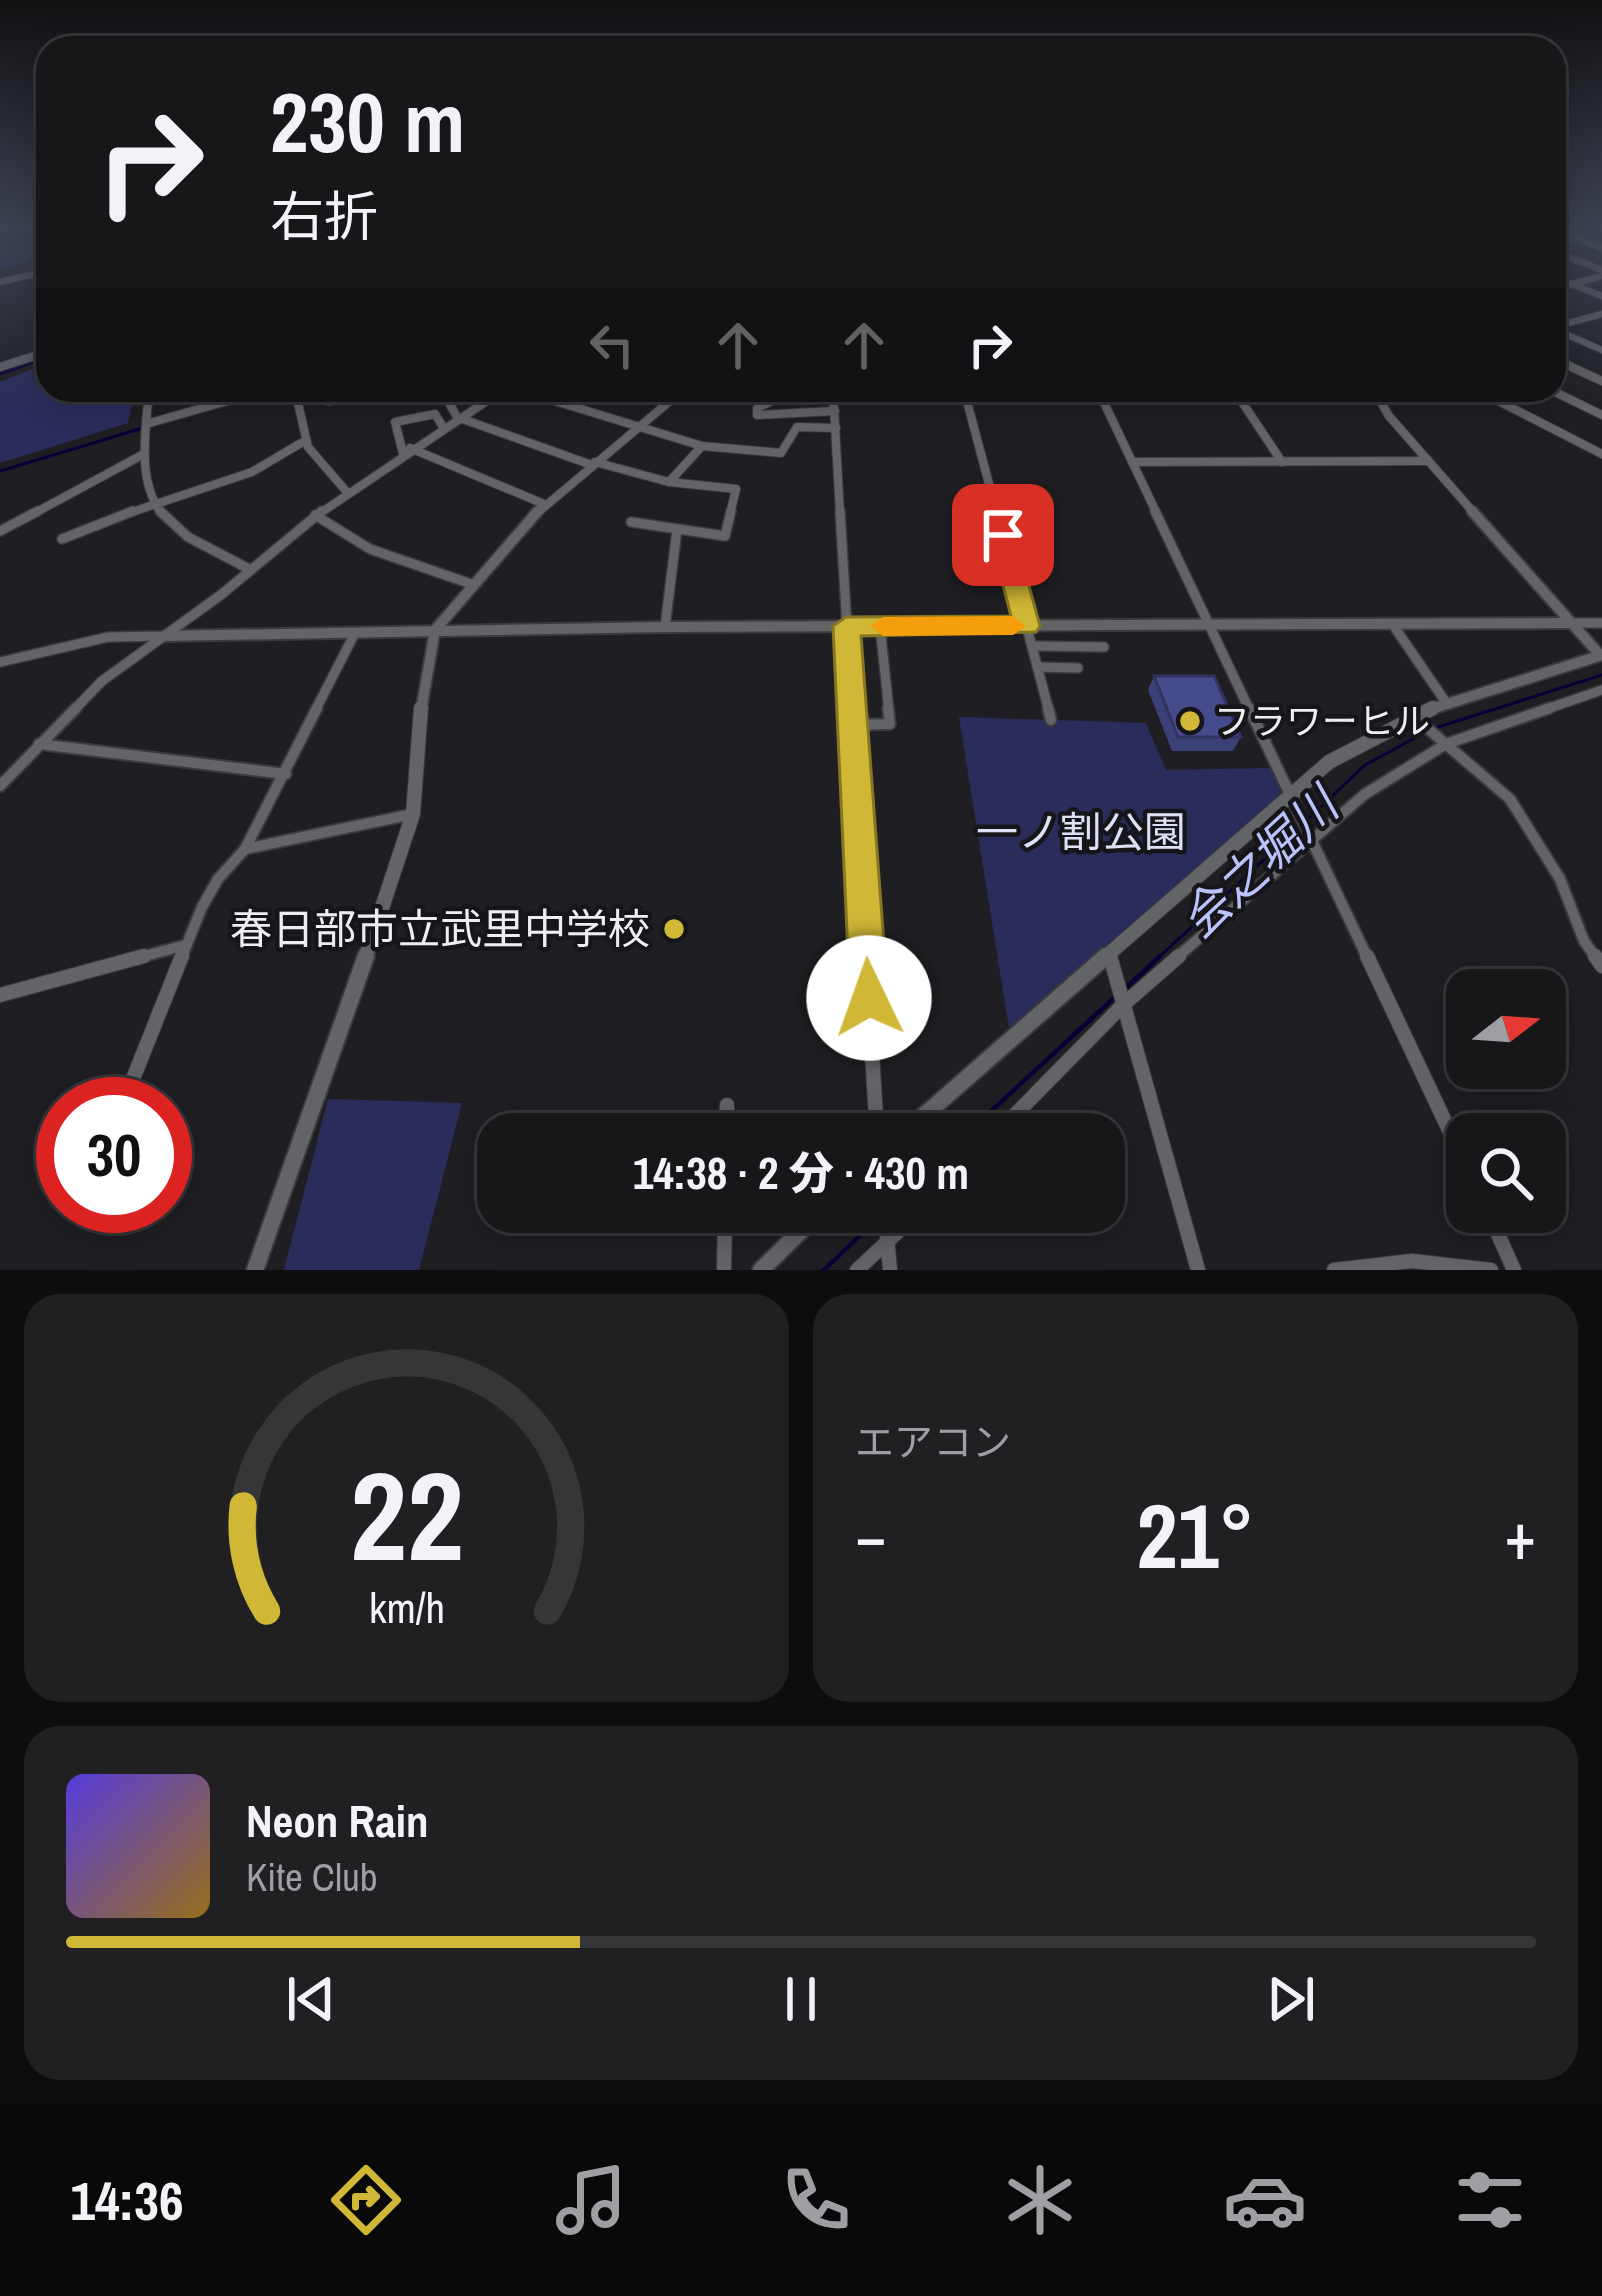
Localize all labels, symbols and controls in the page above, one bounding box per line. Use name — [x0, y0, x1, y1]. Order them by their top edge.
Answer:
text: 230 m — [270, 65, 465, 178]
icon: right — [72, 84, 228, 240]
text: 右折 — [270, 180, 378, 253]
icon: left — [579, 312, 645, 378]
icon: ahead — [705, 312, 771, 378]
icon: ahead — [831, 312, 897, 378]
icon: right — [957, 312, 1023, 378]
pin — [952, 484, 1054, 586]
icon: arrive — [970, 502, 1036, 568]
place label: フラワーヒル — [1214, 697, 1430, 745]
marker: フラワーヒル — [1177, 708, 1203, 734]
water label: 会之堀川 — [1166, 770, 1355, 952]
park label: 一ノ割公園 — [976, 804, 1186, 860]
place label: 春日部市立武里中学校 — [230, 901, 650, 957]
marker: 春日部市立武里中学校 — [661, 916, 687, 942]
position arrow — [806, 935, 932, 1061]
north arrow — [1446, 969, 1566, 1089]
map controls — [1446, 969, 1566, 1233]
speed limit sign: 30 — [36, 1077, 192, 1233]
button: search — [1446, 1113, 1566, 1233]
text: 14:38 · 2 分 · 430 m — [633, 1142, 969, 1203]
text: エアコン — [855, 1416, 1011, 1468]
text: 22 — [350, 1431, 463, 1599]
text: 21° — [1136, 1475, 1255, 1596]
text: − — [855, 1491, 887, 1580]
text: + — [1504, 1491, 1536, 1580]
text: km/h — [368, 1579, 445, 1636]
text: Neon Rain — [246, 1790, 428, 1851]
text: Kite Club — [246, 1851, 378, 1903]
icon: previous — [278, 1966, 344, 2032]
icon: pause — [768, 1966, 834, 2032]
icon: next — [1258, 1966, 1324, 2032]
icon: directions — [324, 2158, 408, 2242]
icon: music — [549, 2158, 633, 2242]
icon: phone — [774, 2158, 858, 2242]
icon: climate — [998, 2158, 1082, 2242]
icon: car — [1223, 2158, 1307, 2242]
icon: filters — [1448, 2158, 1532, 2242]
text: 14:36 — [70, 2164, 184, 2237]

